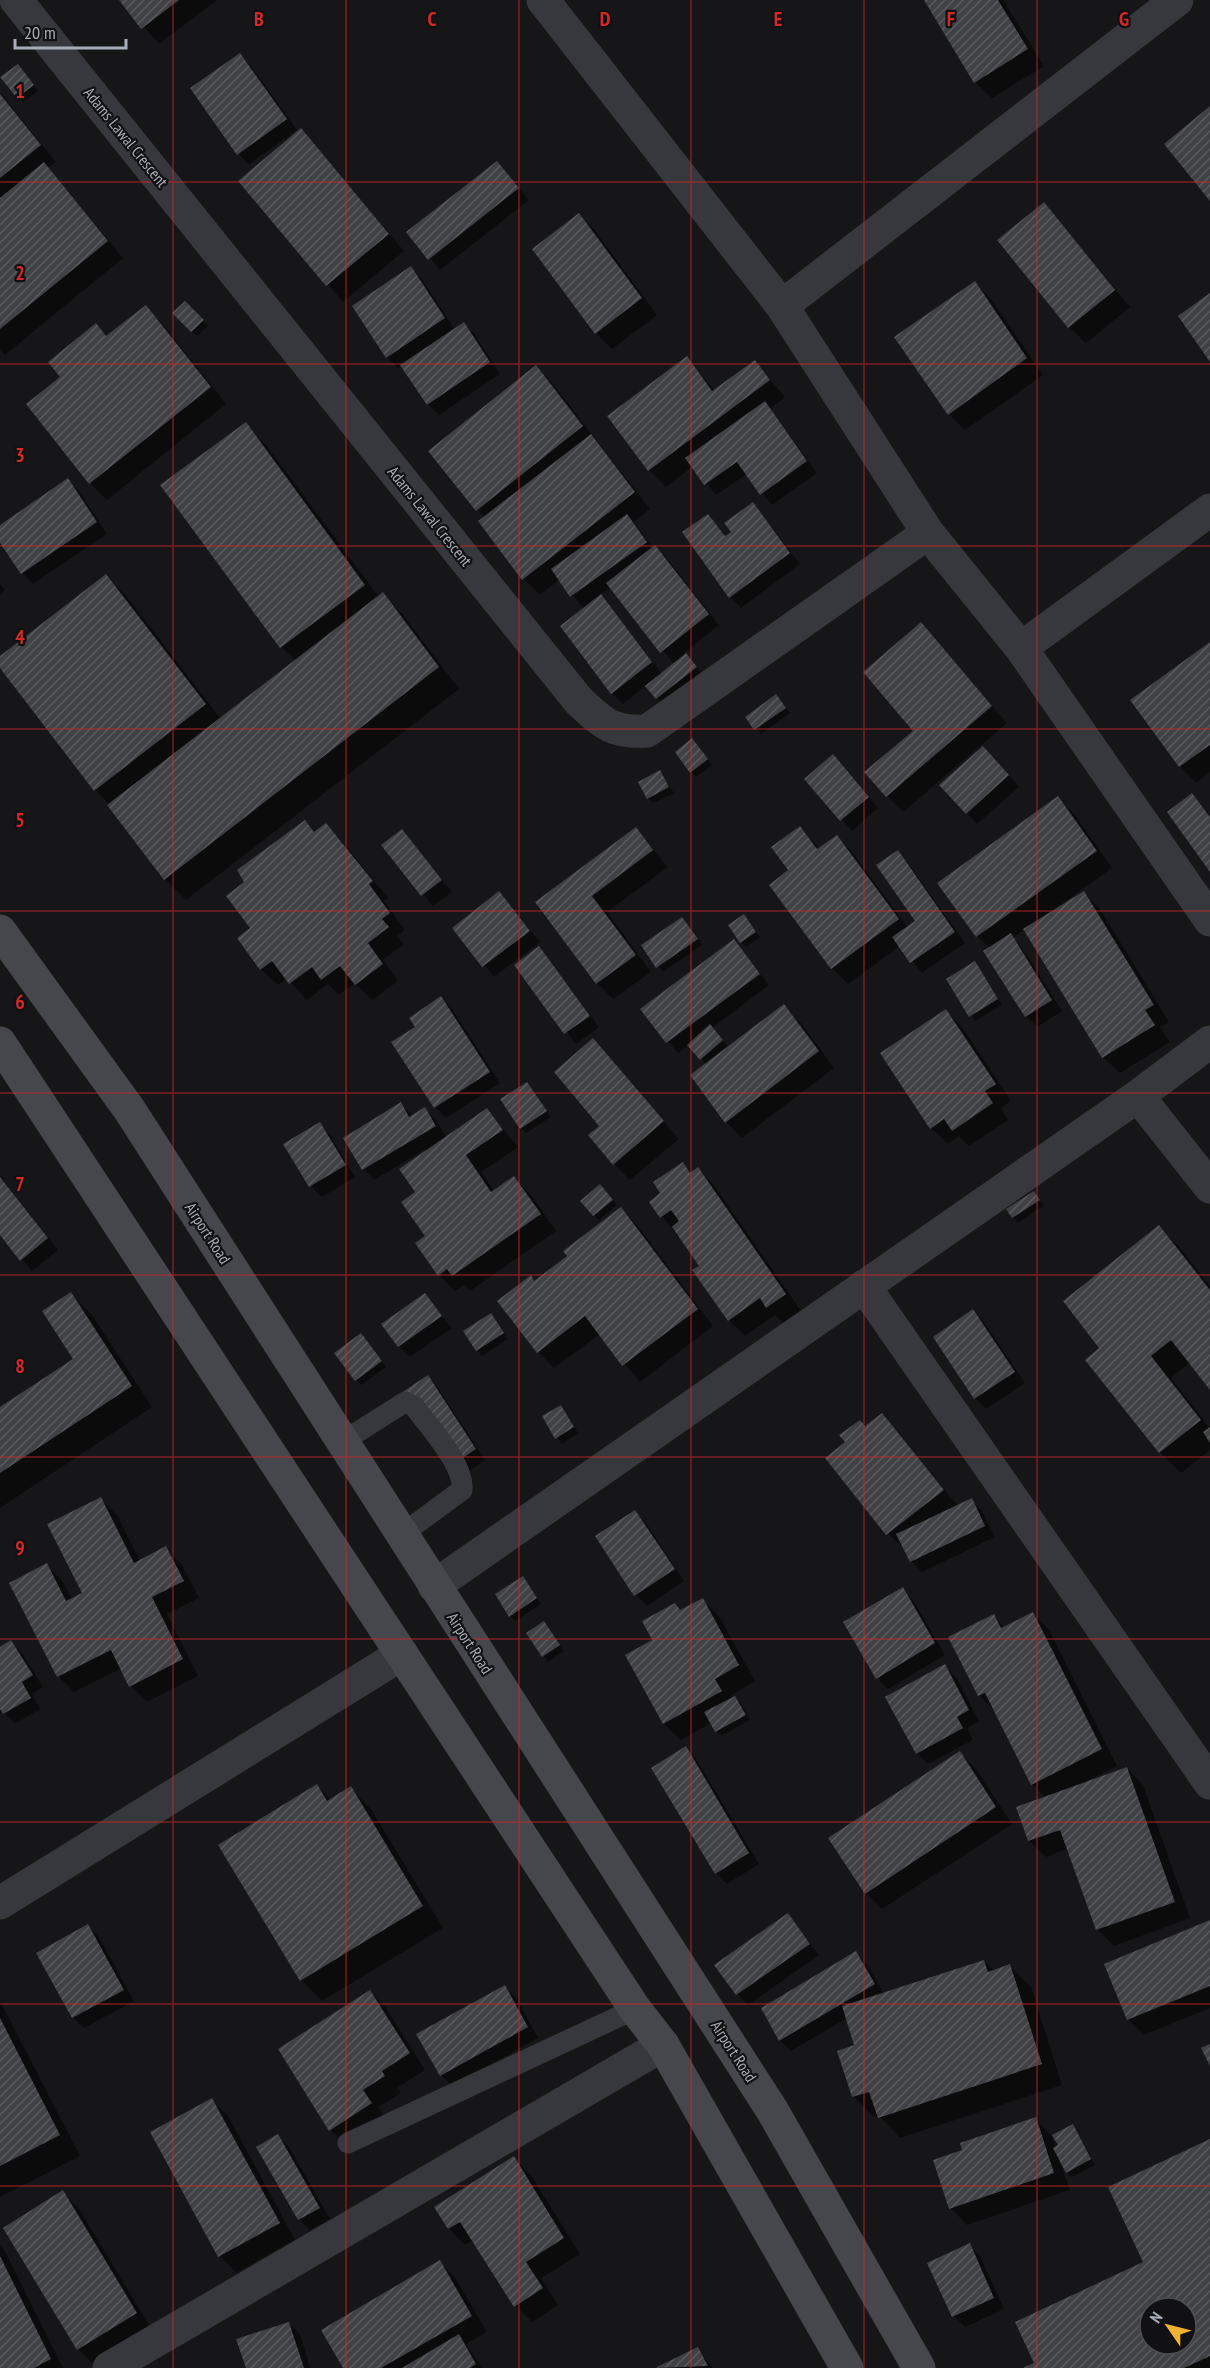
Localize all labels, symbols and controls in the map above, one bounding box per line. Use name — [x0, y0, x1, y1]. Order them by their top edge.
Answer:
text: B — [254, 6, 264, 32]
text: C — [427, 6, 437, 32]
text: D — [600, 6, 611, 32]
text: E — [774, 6, 782, 32]
text: F — [947, 6, 955, 32]
text: G — [1119, 6, 1129, 32]
scale bar — [15, 12, 126, 50]
text: 20 m — [24, 21, 56, 44]
text: 1 — [15, 78, 25, 104]
street label: Adams Lawal Crescent — [80, 83, 173, 191]
text: 2 — [15, 260, 25, 286]
text: 3 — [15, 442, 25, 468]
street label: Adams Lawal Crescent — [384, 462, 477, 570]
text: 4 — [15, 624, 25, 650]
text: 5 — [15, 807, 25, 833]
text: 6 — [15, 989, 25, 1015]
text: 7 — [15, 1171, 25, 1197]
street label: Airport Road — [181, 1199, 235, 1268]
text: 8 — [15, 1353, 25, 1379]
text: 9 — [15, 1535, 25, 1561]
street label: Airport Road — [443, 1609, 497, 1678]
street label: Airport Road — [707, 2017, 761, 2086]
north arrow — [1138, 2296, 1198, 2356]
text: N — [1145, 2308, 1166, 2327]

